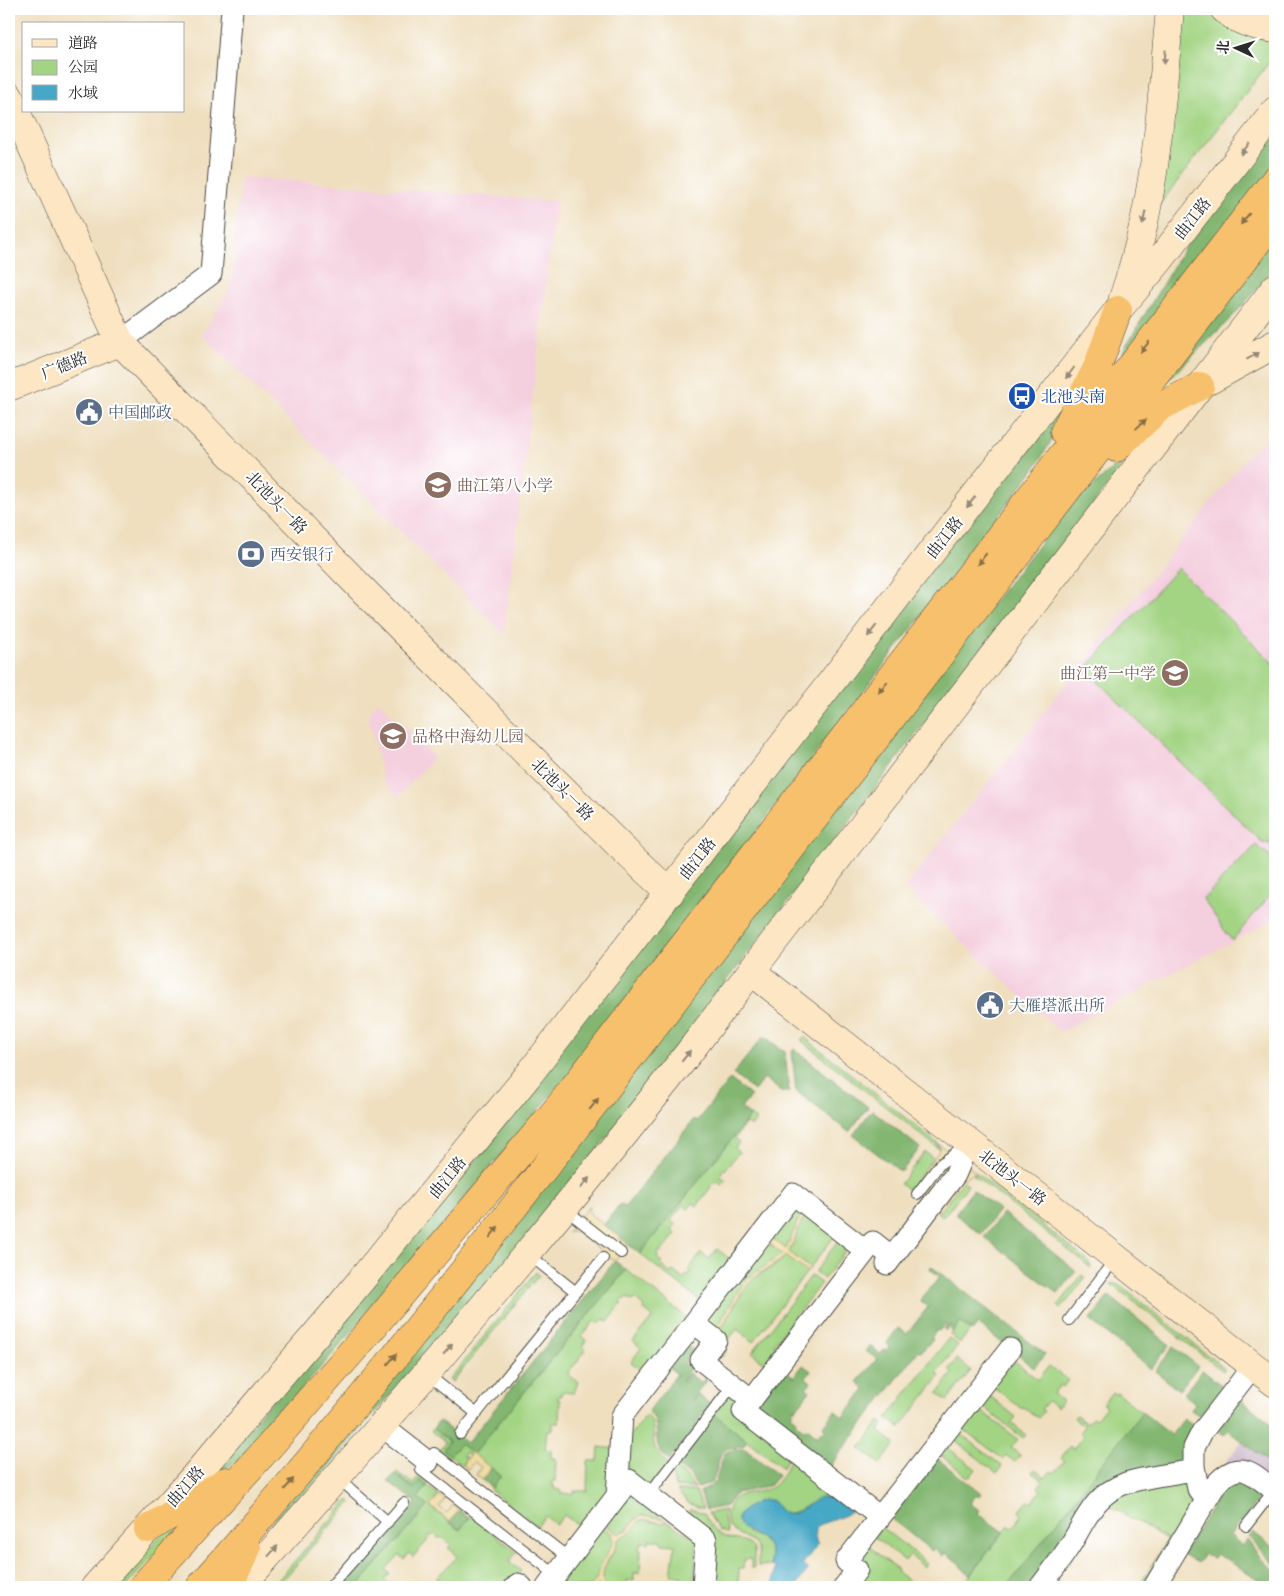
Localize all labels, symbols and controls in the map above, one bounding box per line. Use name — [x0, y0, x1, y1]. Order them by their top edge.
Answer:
legend — [22, 22, 185, 112]
north arrow — [1212, 22, 1262, 72]
text: 道路 — [68, 33, 98, 52]
text: 北 — [1214, 39, 1232, 55]
one-way arrow — [1161, 50, 1169, 66]
text: 公园 — [68, 57, 98, 76]
text: 水域 — [68, 83, 98, 102]
one-way arrow — [1240, 142, 1251, 155]
street label: 曲江路 — [1169, 193, 1215, 243]
one-way arrow — [1140, 211, 1148, 226]
one-way arrow — [1240, 212, 1251, 225]
one-way arrow — [1140, 340, 1151, 353]
street label: 广德路 — [38, 347, 90, 383]
one-way arrow — [1246, 352, 1260, 361]
one-way arrow — [1064, 367, 1075, 380]
bus stop icon: 北池头南 — [1007, 381, 1037, 411]
place label: 北池头南 — [1041, 386, 1105, 406]
public building icon: 中国邮政 — [74, 397, 104, 427]
place label: 中国邮政 — [108, 402, 172, 422]
one-way arrow — [1135, 418, 1147, 430]
street label: 北池头一路 — [242, 466, 312, 538]
school or university icon: 曲江第八小学 — [423, 470, 453, 500]
place label: 曲江第八小学 — [457, 475, 553, 495]
one-way arrow — [965, 495, 976, 508]
street label: 曲江路 — [921, 512, 967, 562]
bank icon: 西安银行 — [236, 539, 266, 569]
place label: 西安银行 — [270, 544, 334, 564]
one-way arrow — [976, 552, 987, 565]
one-way arrow — [866, 624, 877, 637]
school or university icon: 曲江第一中学 — [1160, 658, 1190, 688]
place label: 曲江第一中学 — [1060, 663, 1156, 683]
one-way arrow — [877, 681, 888, 694]
school or university icon: 品格中海幼儿园 — [378, 721, 408, 751]
place label: 品格中海幼儿园 — [412, 726, 524, 746]
street label: 北池头一路 — [528, 754, 598, 824]
street label: 曲江路 — [674, 833, 720, 883]
public building icon: 大雁塔派出所 — [975, 990, 1005, 1020]
place label: 大雁塔派出所 — [1009, 995, 1105, 1015]
one-way arrow — [681, 1049, 691, 1063]
one-way arrow — [589, 1097, 599, 1111]
street label: 北池头一路 — [975, 1144, 1051, 1210]
street label: 曲江路 — [424, 1152, 470, 1202]
one-way arrow — [580, 1177, 591, 1190]
one-way arrow — [488, 1226, 499, 1239]
one-way arrow — [442, 1343, 454, 1355]
one-way arrow — [386, 1353, 398, 1365]
street label: 曲江路 — [162, 1461, 208, 1511]
one-way arrow — [283, 1478, 294, 1491]
one-way arrow — [267, 1544, 278, 1557]

